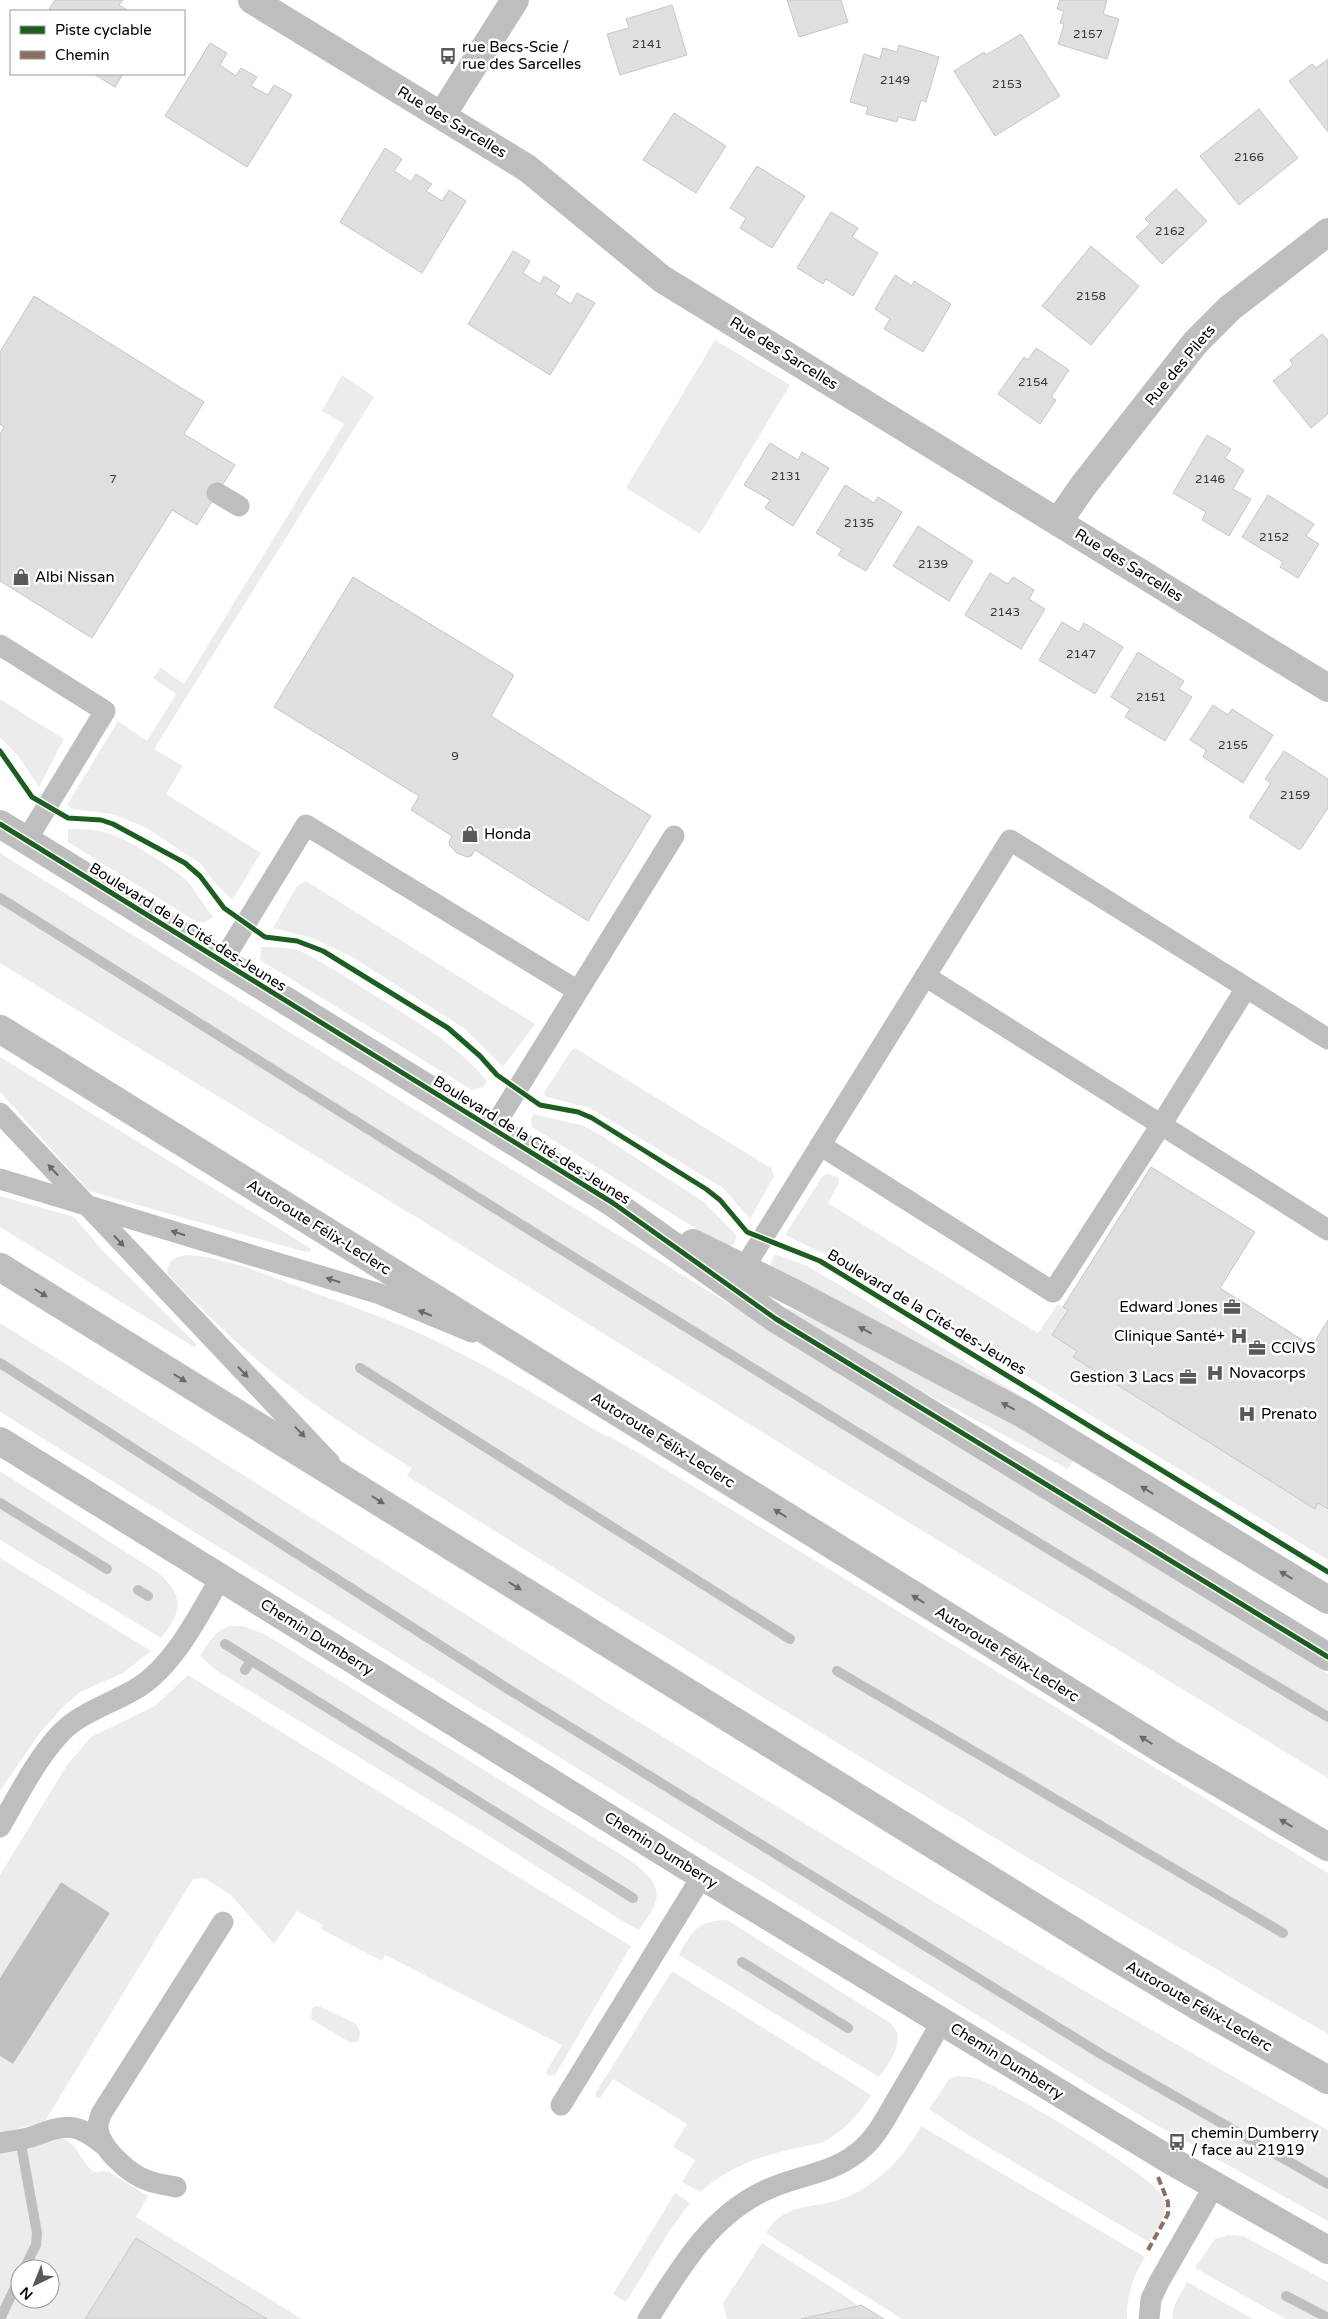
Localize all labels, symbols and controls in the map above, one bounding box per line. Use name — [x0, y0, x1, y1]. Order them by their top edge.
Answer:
legend — [10, 10, 185, 75]
text: Piste cyclable — [55, 21, 152, 39]
house number: 2157 — [1073, 27, 1103, 41]
house number: 2141 — [632, 37, 662, 51]
place label: rue Becs-Scie / rue des Sarcelles — [462, 38, 581, 73]
text: Chemin — [55, 46, 110, 64]
bus stop icon: rue Becs-Scie / rue des Sarcelles — [438, 46, 458, 66]
house number: 2149 — [880, 73, 910, 87]
house number: 2153 — [992, 77, 1022, 91]
street label: Rue des Sarcelles — [394, 82, 510, 162]
house number: 2166 — [1234, 150, 1264, 164]
house number: 2162 — [1155, 224, 1185, 238]
house number: 2158 — [1076, 289, 1106, 303]
street label: Rue des Sarcelles — [727, 313, 841, 393]
street label: Rue des Pilets — [1141, 321, 1219, 409]
house number: 2154 — [1018, 375, 1049, 389]
house number: 2131 — [771, 469, 801, 483]
house number: 7 — [109, 472, 117, 486]
house number: 2146 — [1195, 472, 1225, 486]
house number: 2135 — [844, 516, 874, 530]
street label: Rue des Sarcelles — [1072, 525, 1186, 605]
house number: 2152 — [1259, 530, 1289, 544]
house number: 2139 — [918, 557, 948, 571]
shop icon: Albi Nissan — [11, 567, 31, 587]
place label: Albi Nissan — [35, 568, 115, 586]
house number: 2143 — [990, 605, 1020, 619]
house number: 2147 — [1066, 647, 1096, 661]
house number: 2151 — [1136, 690, 1166, 704]
house number: 2155 — [1218, 738, 1248, 752]
house number: 9 — [451, 749, 459, 763]
house number: 2159 — [1280, 788, 1310, 802]
shop icon: Honda — [460, 824, 480, 844]
place label: Honda — [484, 825, 531, 843]
street label: Boulevard de la Cité-des-Jeunes — [86, 859, 290, 995]
street label: Boulevard de la Cité-des-Jeunes — [430, 1072, 634, 1208]
one-way arrow — [47, 1164, 59, 1176]
street label: Autoroute Félix-Leclerc — [244, 1175, 394, 1279]
one-way arrow — [170, 1229, 185, 1237]
one-way arrow — [113, 1235, 125, 1247]
street label: Boulevard de la Cité-des-Jeunes — [824, 1245, 1030, 1379]
one-way arrow — [326, 1276, 341, 1284]
one-way arrow — [35, 1288, 48, 1297]
office icon: Edward Jones — [1222, 1297, 1242, 1317]
place label: Edward Jones — [1119, 1298, 1218, 1316]
one-way arrow — [417, 1309, 432, 1317]
one-way arrow — [857, 1326, 872, 1334]
hospital icon: Clinique Santé+ — [1229, 1326, 1249, 1346]
place label: Clinique Santé+ — [1114, 1327, 1225, 1345]
office icon: CCIVS — [1247, 1338, 1267, 1358]
place label: CCIVS — [1271, 1339, 1315, 1357]
hospital icon: Novacorps — [1205, 1363, 1225, 1383]
place label: Novacorps — [1229, 1364, 1306, 1382]
one-way arrow — [237, 1366, 249, 1378]
office icon: Gestion 3 Lacs — [1178, 1367, 1198, 1387]
place label: Gestion 3 Lacs — [1070, 1368, 1174, 1386]
one-way arrow — [173, 1373, 186, 1383]
street label: Autoroute Félix-Leclerc — [588, 1388, 738, 1492]
one-way arrow — [1001, 1402, 1016, 1410]
hospital icon: Prenato — [1237, 1404, 1257, 1424]
place label: Prenato — [1261, 1405, 1317, 1423]
one-way arrow — [294, 1425, 306, 1437]
one-way arrow — [1141, 1486, 1154, 1495]
one-way arrow — [371, 1496, 384, 1505]
one-way arrow — [774, 1509, 787, 1518]
one-way arrow — [1279, 1571, 1293, 1579]
one-way arrow — [509, 1582, 522, 1591]
street label: Chemin Dumberry — [257, 1595, 377, 1679]
one-way arrow — [912, 1595, 925, 1604]
street label: Autoroute Félix-Leclerc — [932, 1602, 1082, 1706]
one-way arrow — [1139, 1735, 1153, 1744]
street label: Chemin Dumberry — [601, 1808, 721, 1892]
one-way arrow — [1279, 1818, 1292, 1827]
street label: Autoroute Félix-Leclerc — [1123, 1957, 1275, 2055]
street label: Chemin Dumberry — [947, 2019, 1067, 2103]
place label: chemin Dumberry / face au 21919 — [1191, 2124, 1319, 2159]
bus stop icon: chemin Dumberry / face au 21919 — [1167, 2132, 1187, 2152]
north arrow — [10, 2259, 60, 2309]
text: N — [17, 2283, 36, 2303]

